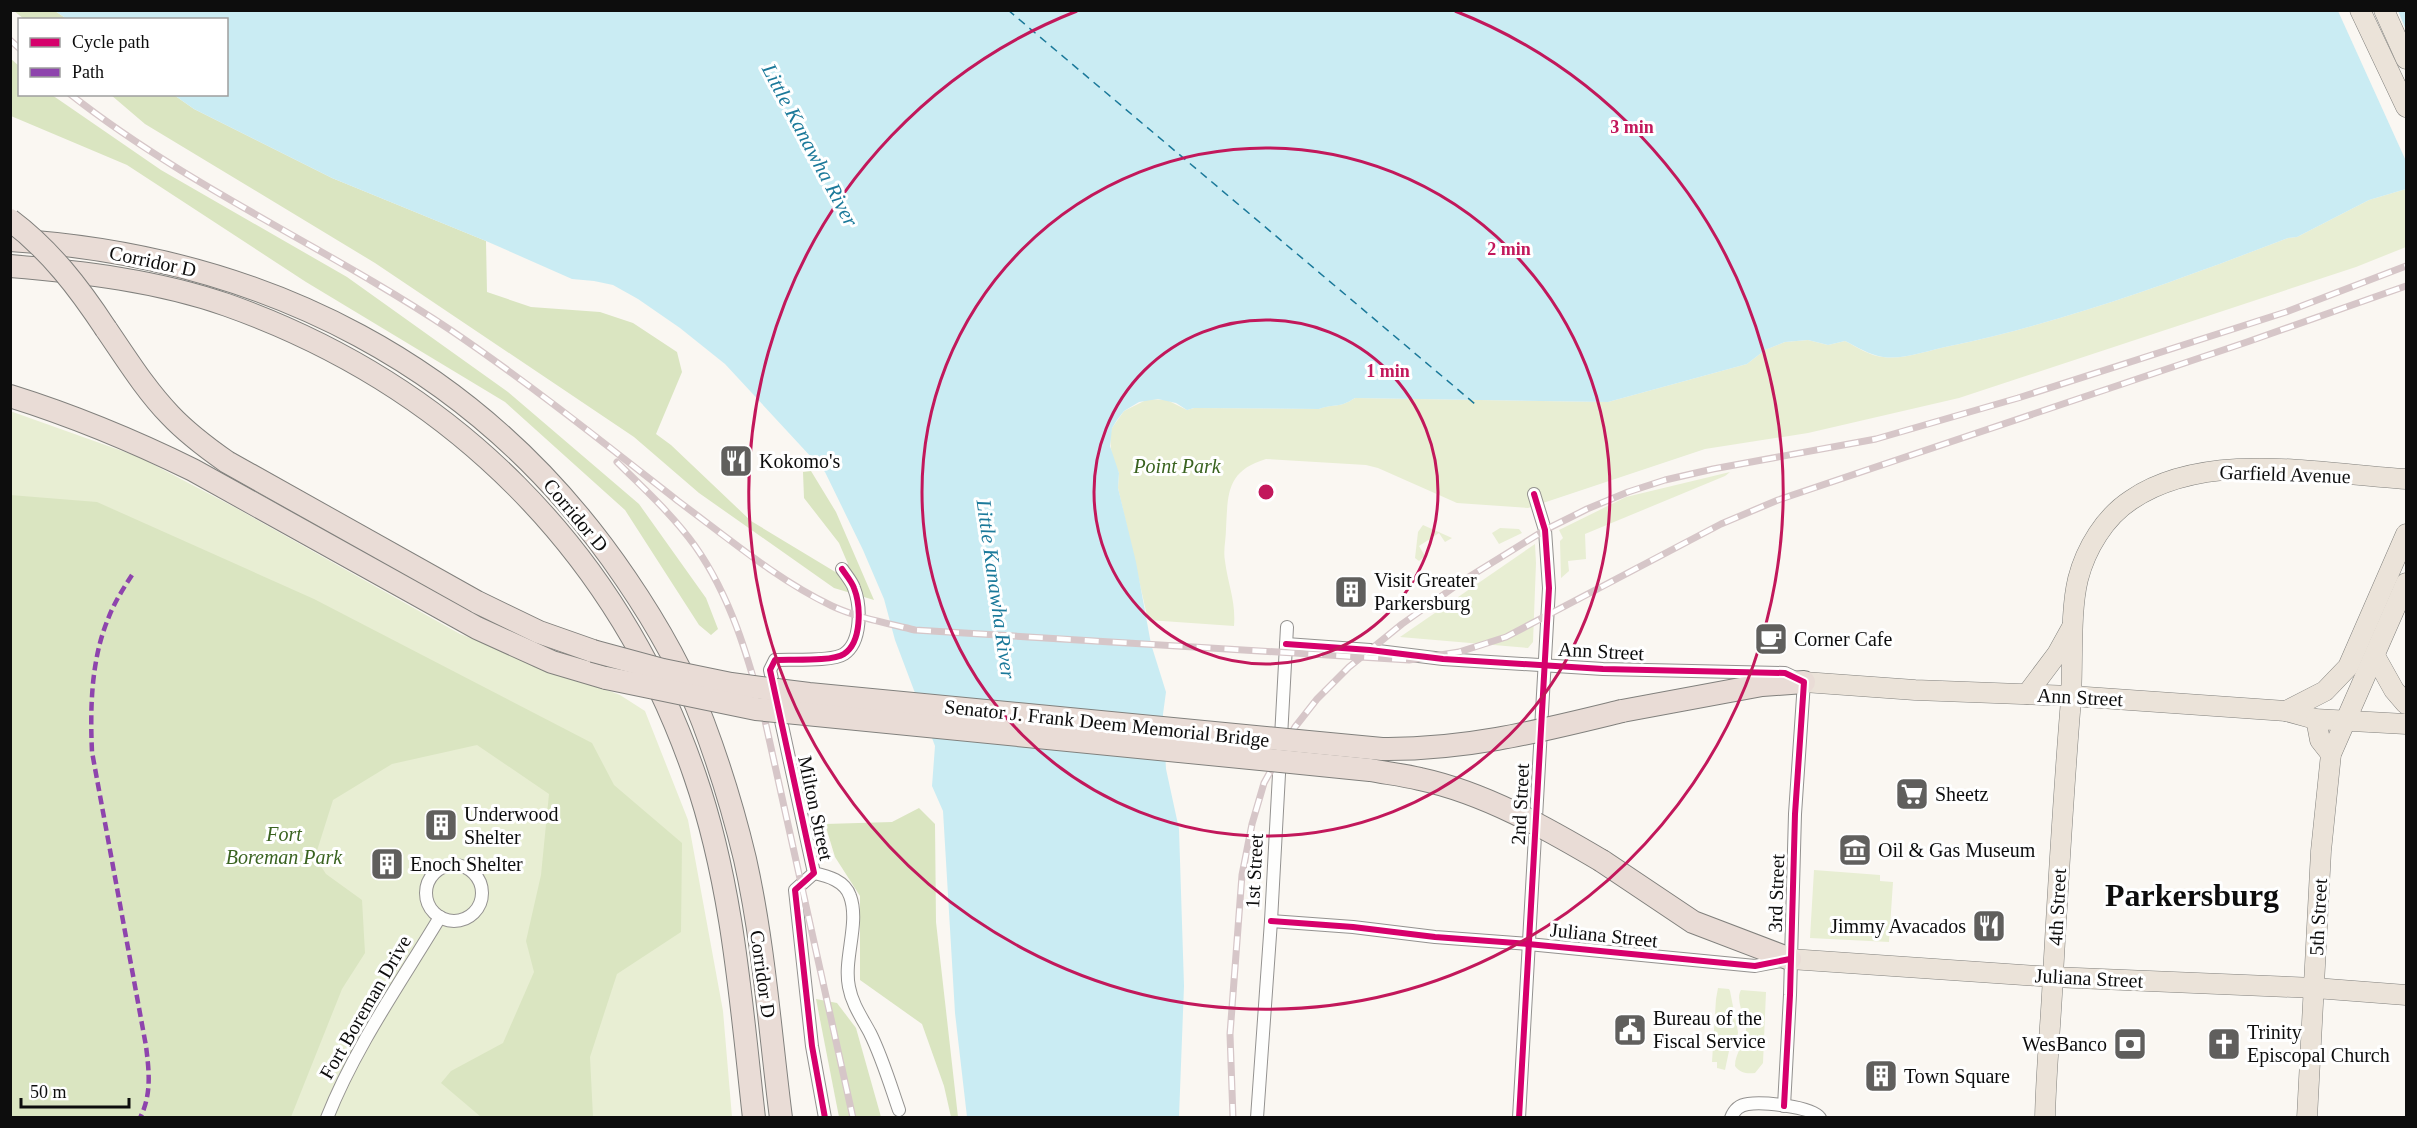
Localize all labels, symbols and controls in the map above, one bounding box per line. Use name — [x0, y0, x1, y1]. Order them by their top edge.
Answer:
legend — [18, 18, 228, 96]
text: Cycle path — [72, 32, 149, 52]
water label: Little Kanawha River — [756, 59, 863, 231]
text: Path — [72, 62, 104, 82]
text: 3 min — [1610, 117, 1654, 137]
text: 2 min — [1487, 239, 1531, 259]
street label: Corridor D — [108, 241, 198, 281]
text: 1 min — [1366, 361, 1410, 381]
restaurant icon: Kokomo's — [718, 443, 754, 479]
place label: Kokomo's — [759, 450, 841, 472]
park label: Point Park — [1132, 455, 1222, 477]
street label: Garfield Avenue — [2219, 461, 2351, 487]
street label: Corridor D — [539, 474, 613, 556]
centre of rings — [1256, 482, 1276, 502]
water label: Little Kanawha River — [971, 497, 1021, 681]
place label: Visit Greater Parkersburg — [1374, 569, 1477, 615]
building icon: Visit Greater Parkersburg — [1333, 574, 1369, 610]
cafe icon: Corner Cafe — [1753, 621, 1789, 657]
place label: Corner Cafe — [1794, 628, 1892, 650]
street label: Ann Street — [1557, 638, 1645, 664]
street label: Ann Street — [2036, 684, 2124, 710]
street label: Senator J. Frank Deem Memorial Bridge — [943, 695, 1271, 752]
street label: Milton Street — [794, 754, 838, 863]
street label: 2nd Street — [1507, 762, 1533, 845]
supermarket icon: Sheetz — [1894, 776, 1930, 812]
place label: Sheetz — [1935, 783, 1988, 805]
place label: Underwood Shelter — [464, 803, 558, 848]
building icon: Underwood Shelter — [423, 807, 459, 843]
park label: Fort Boreman Park — [226, 823, 343, 868]
museum icon: Oil & Gas Museum — [1837, 832, 1873, 868]
street label: 1st Street — [1241, 833, 1267, 909]
place label: Oil & Gas Museum — [1878, 839, 2036, 861]
building icon: Enoch Shelter — [369, 846, 405, 882]
place label: Enoch Shelter — [410, 853, 523, 875]
street label: 3rd Street — [1764, 853, 1788, 933]
street label: 4th Street — [2044, 867, 2070, 946]
district label: Parkersburg — [2105, 877, 2279, 913]
street label: 5th Street — [2305, 877, 2331, 956]
restaurant icon: Jimmy Avacados — [1971, 908, 2007, 944]
place label: Jimmy Avacados — [1830, 915, 1966, 938]
street label: Juliana Street — [1549, 918, 1659, 952]
street label: Corridor D — [746, 929, 780, 1019]
street label: Fort Boreman Drive — [315, 931, 415, 1083]
street label: Juliana Street — [2034, 964, 2144, 992]
place label: Bureau of the Fiscal Service — [1653, 1007, 1766, 1052]
public building icon: Bureau of the Fiscal Service — [1612, 1012, 1648, 1048]
place label: Trinity Episcopal Church — [2247, 1021, 2390, 1067]
bank icon: WesBanco — [2112, 1026, 2148, 1062]
church icon: Trinity Episcopal Church — [2206, 1026, 2242, 1062]
place label: WesBanco — [2022, 1033, 2107, 1055]
building icon: Town Square — [1863, 1058, 1899, 1094]
place label: Town Square — [1904, 1065, 2010, 1088]
scale bar — [21, 1071, 129, 1109]
text: 50 m — [30, 1082, 67, 1102]

